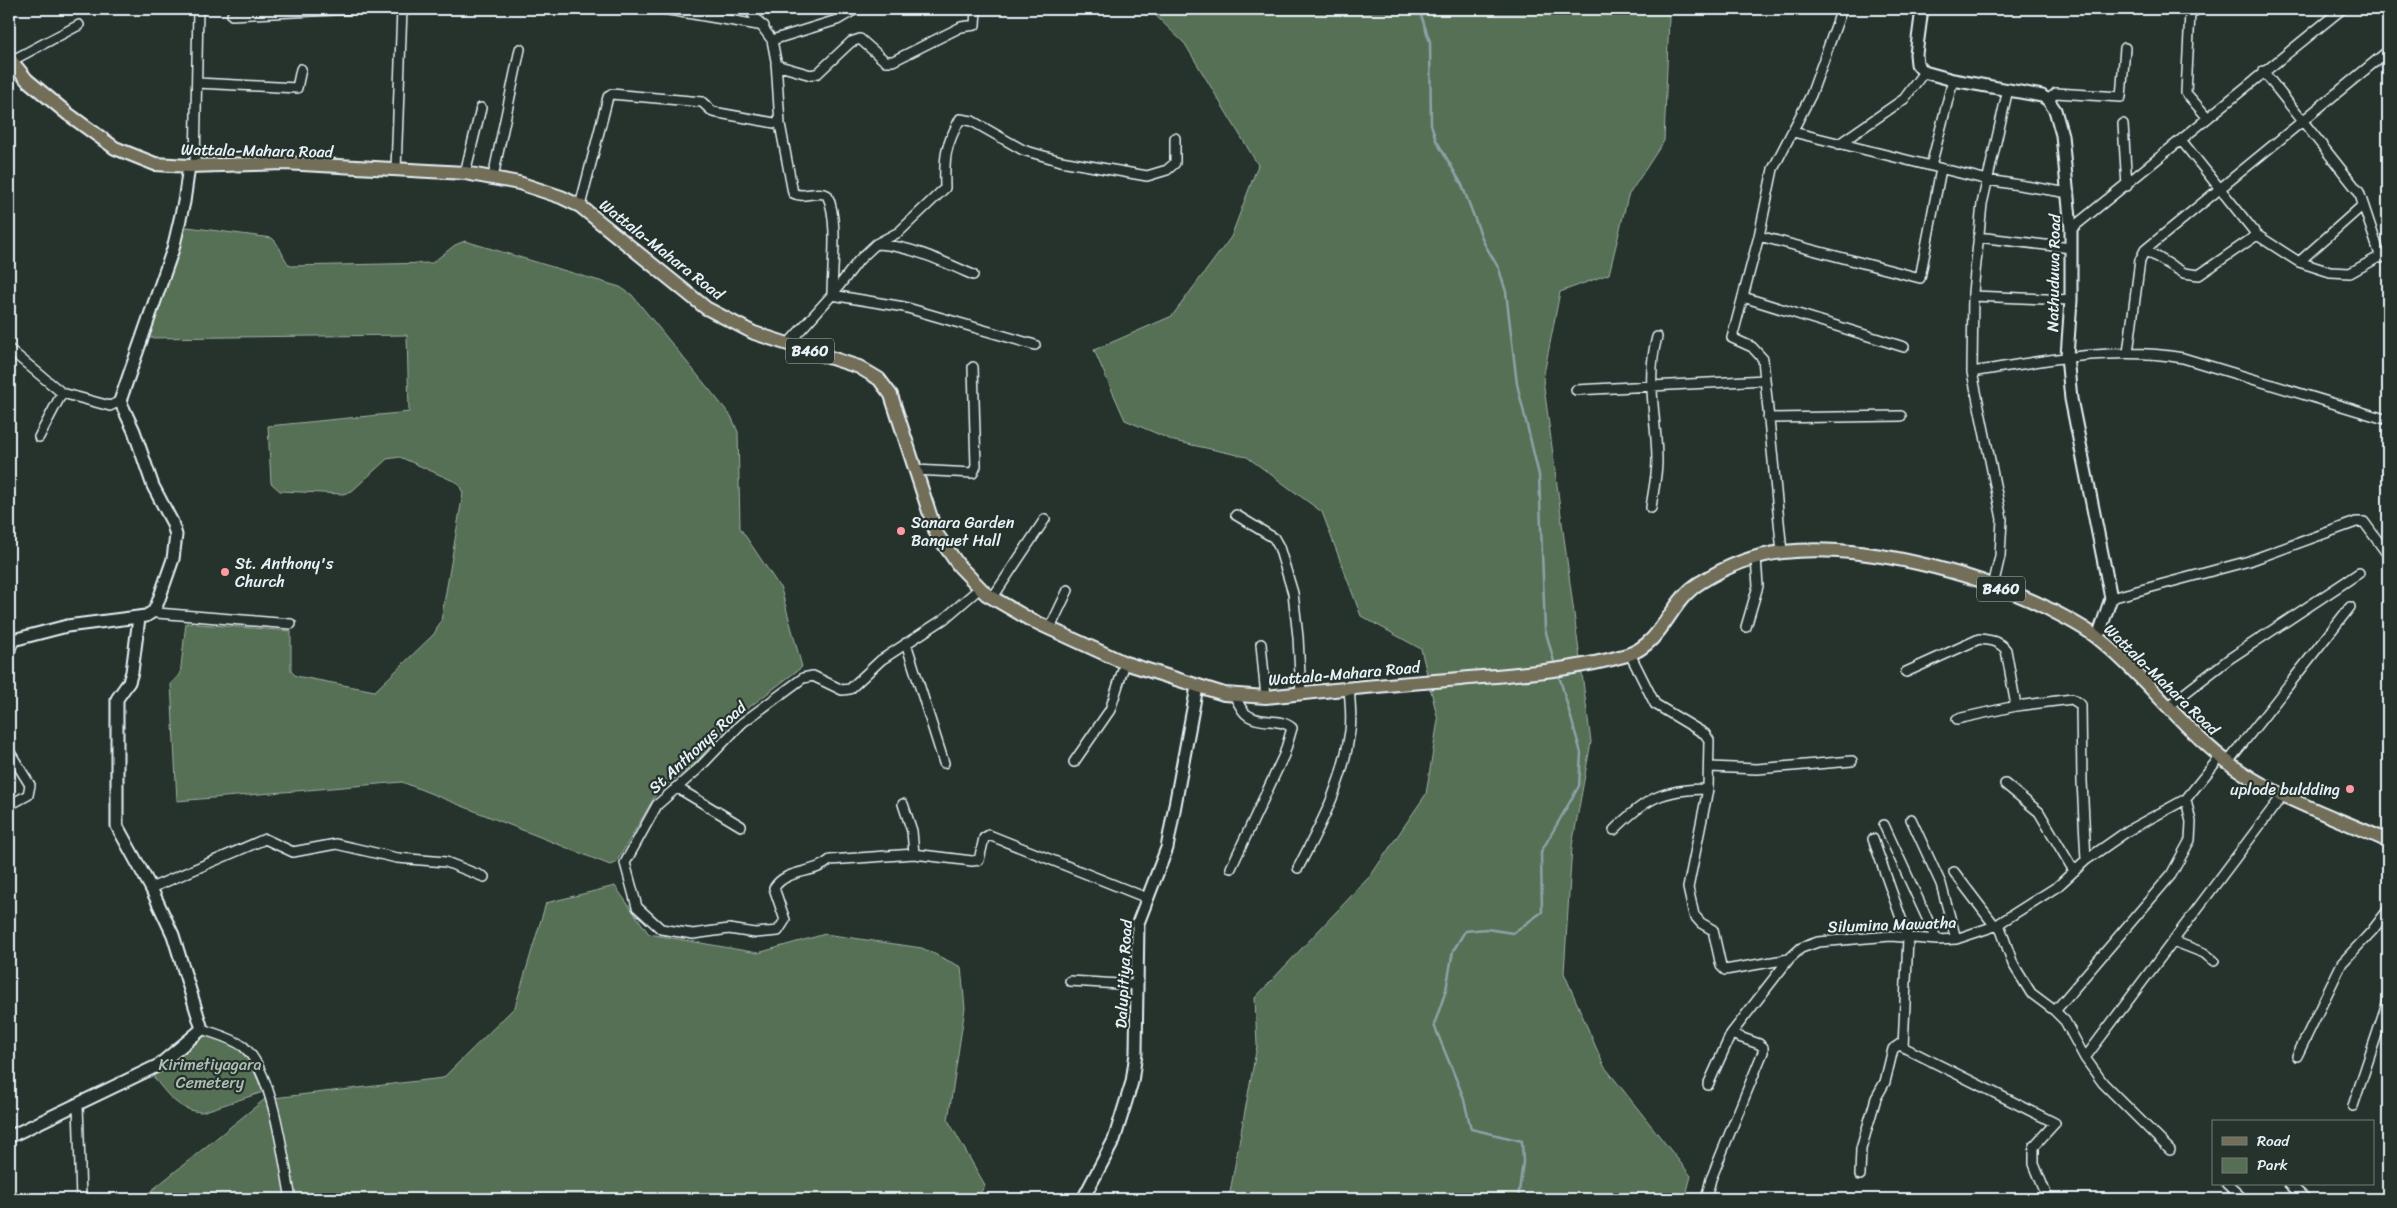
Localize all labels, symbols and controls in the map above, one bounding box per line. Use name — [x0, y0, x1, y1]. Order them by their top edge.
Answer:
street label: Wattala-Mahara Road — [181, 135, 335, 166]
street label: Wattala-Mahara Road — [593, 191, 732, 309]
street label: Nathuduwa Road — [2038, 212, 2069, 332]
road number: B460 — [786, 338, 834, 364]
place label: Sanara Garden Banquet Hall — [911, 508, 1015, 555]
marker: Sanara Garden Banquet Hall — [895, 525, 907, 537]
place label: St. Anthony's Church — [235, 549, 334, 596]
marker: St. Anthony's Church — [219, 566, 231, 578]
road number: B460 — [1977, 576, 2025, 602]
street label: Wattala-Mahara Road — [2097, 616, 2228, 744]
street label: Wattala-Mahara Road — [1267, 652, 1423, 695]
street label: St Anthonys Road — [641, 693, 754, 801]
place label: uplode buldding — [2230, 775, 2340, 804]
marker: uplode buldding — [2344, 783, 2356, 795]
street label: Silumina Mawatha — [1827, 908, 1957, 941]
street label: Dalupitiya Road — [1106, 917, 1141, 1029]
park label: Kirimetiyagara Cemetery — [158, 1050, 262, 1097]
legend — [2212, 1120, 2374, 1186]
text: Road — [2257, 1128, 2290, 1154]
text: Park — [2257, 1152, 2288, 1178]

